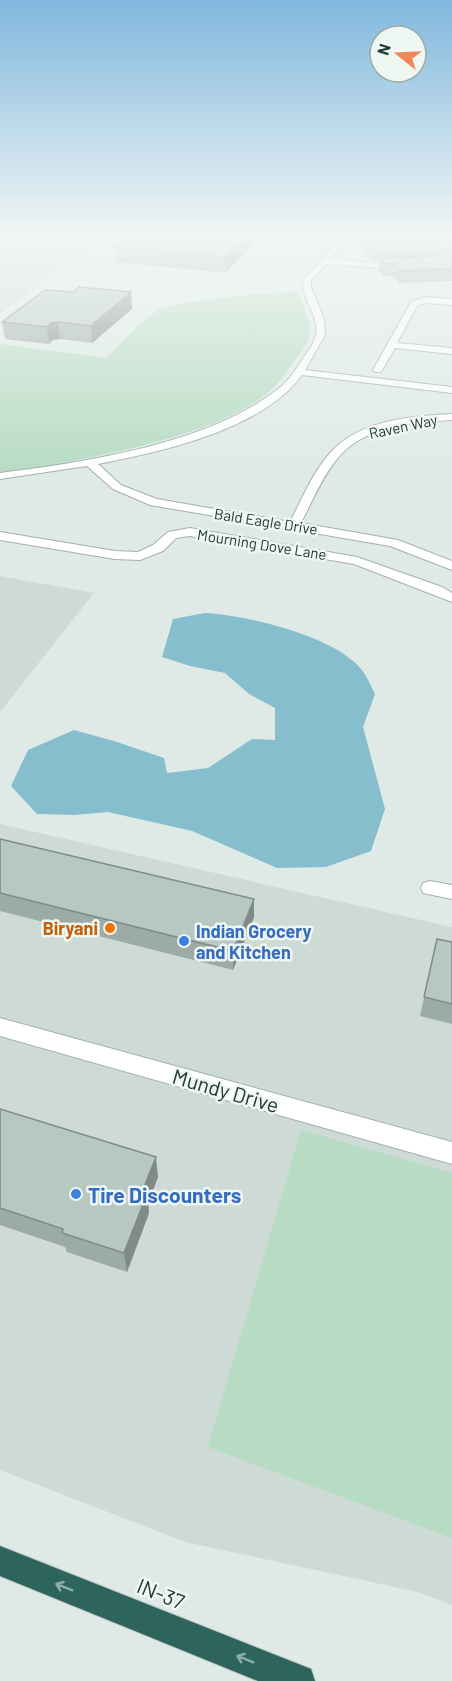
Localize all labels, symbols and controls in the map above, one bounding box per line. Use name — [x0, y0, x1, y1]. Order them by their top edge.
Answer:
north arrow — [368, 24, 428, 84]
text: N — [373, 41, 394, 57]
street label: Raven Way — [367, 410, 439, 442]
street label: Bald Eagle Drive — [213, 504, 319, 538]
street label: Mourning Dove Lane — [196, 525, 328, 563]
place label: Biryani — [43, 917, 98, 939]
place label: Indian Grocery and Kitchen — [196, 920, 312, 963]
marker: Biryani — [103, 921, 117, 935]
marker: Indian Grocery and Kitchen — [177, 934, 191, 948]
street label: Mundy Drive — [170, 1063, 282, 1117]
place label: Tire Discounters — [88, 1182, 241, 1207]
marker: Tire Discounters — [69, 1187, 83, 1201]
street label: IN-37 — [134, 1572, 188, 1614]
one-way arrow — [55, 1581, 73, 1592]
one-way arrow — [236, 1653, 254, 1664]

